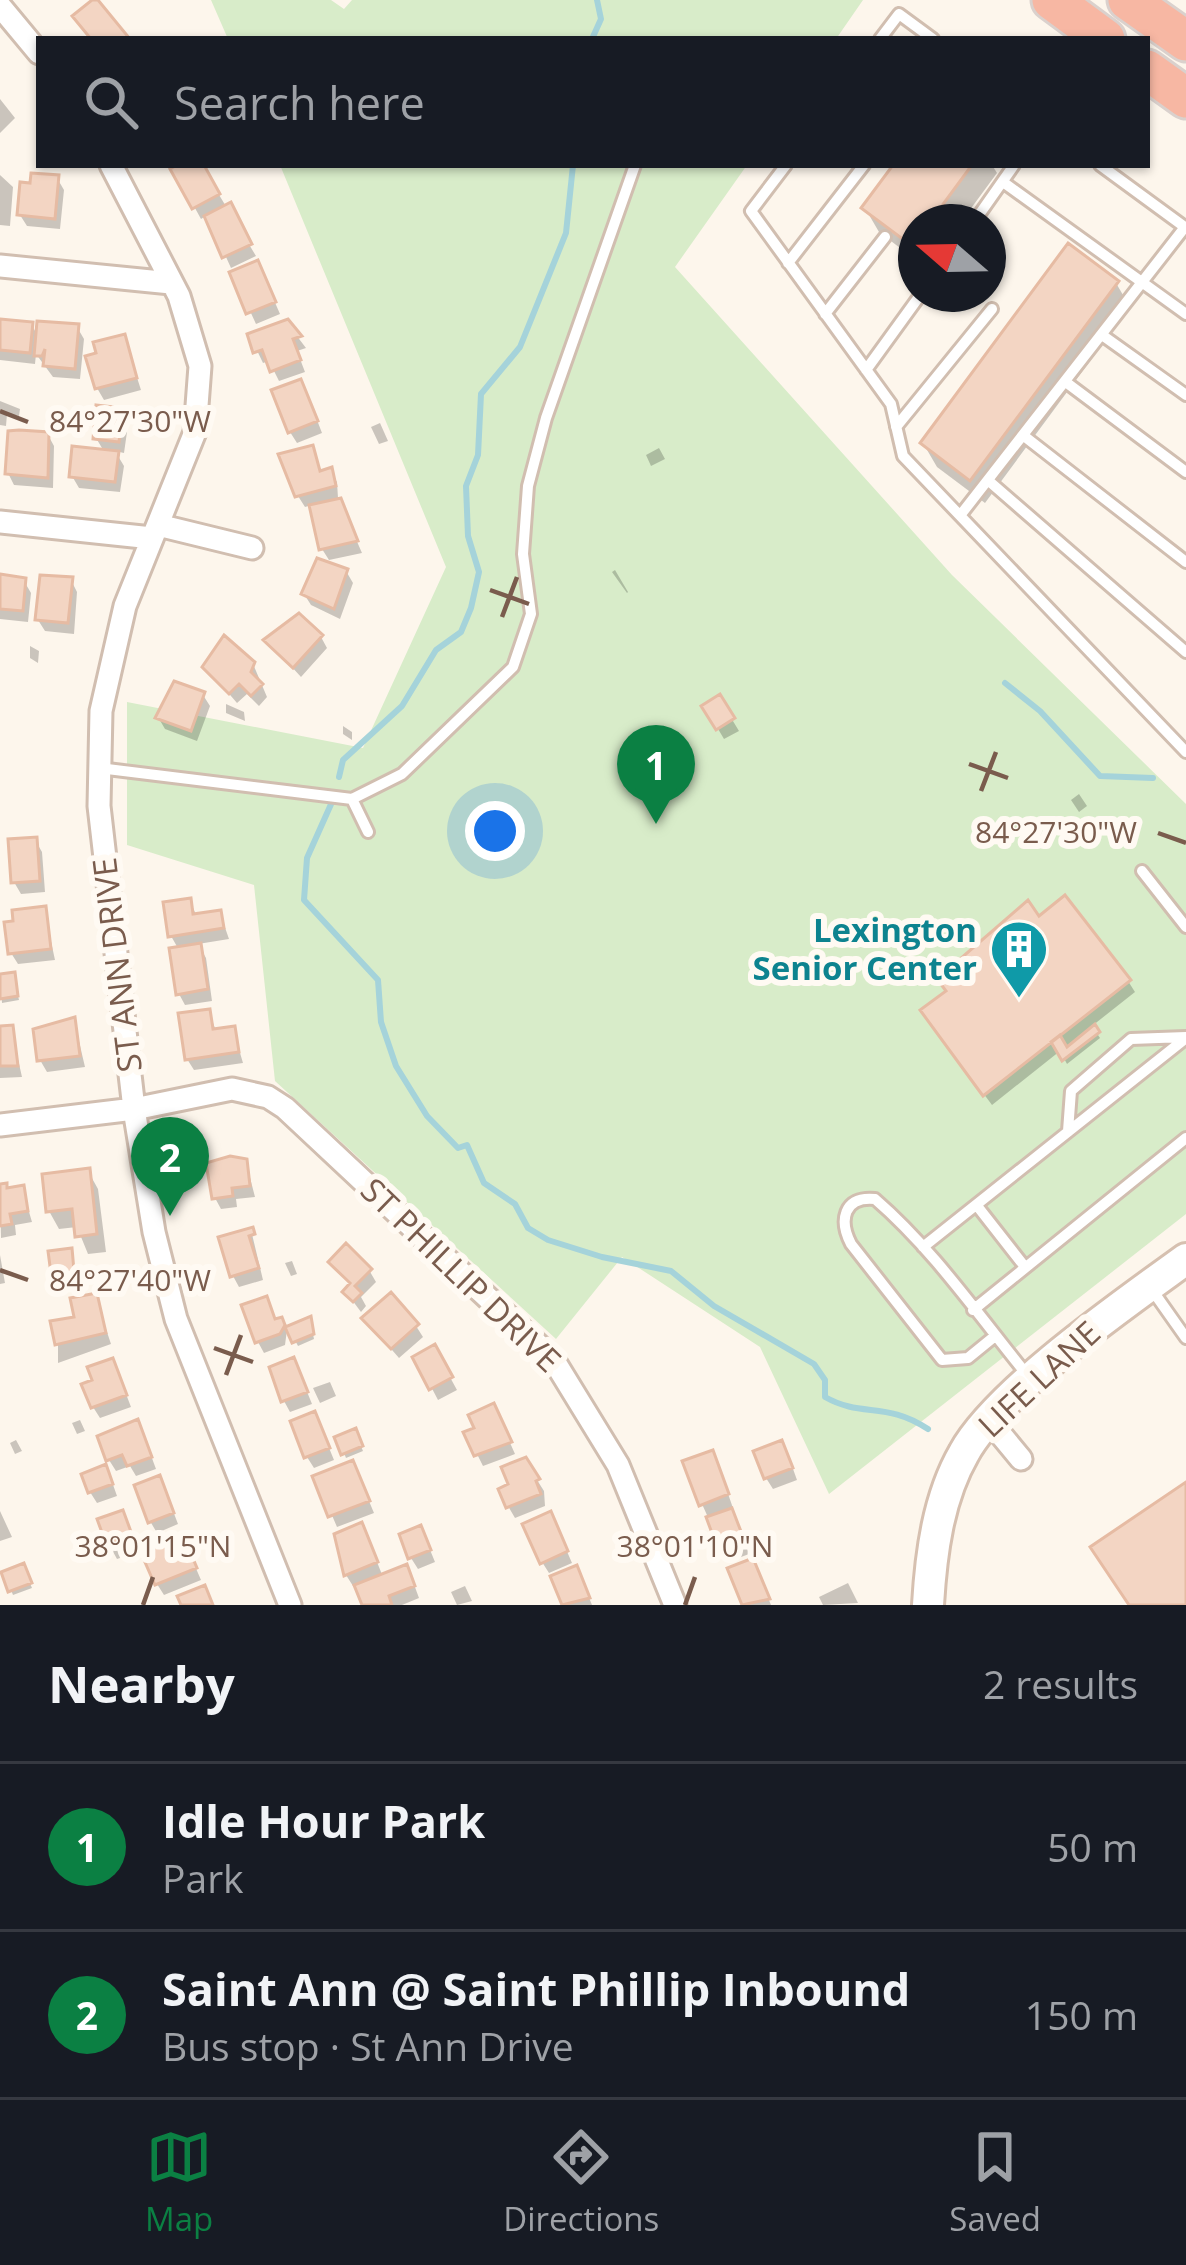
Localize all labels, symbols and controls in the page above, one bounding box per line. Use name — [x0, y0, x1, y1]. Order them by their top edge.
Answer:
search box — [36, 36, 1150, 168]
icon: search — [78, 69, 144, 135]
text: Search here — [174, 72, 425, 133]
north arrow — [898, 204, 1006, 312]
text: 84°27'30"W — [49, 400, 211, 441]
pin: 1 — [617, 725, 695, 824]
your location — [465, 801, 525, 861]
text: 84°27'30"W — [975, 811, 1137, 852]
street label: ST ANN DRIVE — [81, 855, 152, 1075]
place label: Lexington Senior Center — [753, 907, 977, 990]
building icon: Lexington Senior Center — [988, 918, 1050, 1000]
pin: 2 — [131, 1117, 209, 1216]
street label: ST PHILLIP DRIVE — [352, 1167, 571, 1382]
text: 84°27'40"W — [49, 1259, 211, 1300]
street label: LIFE LANE — [968, 1310, 1109, 1447]
text: 38°01'15"N — [75, 1525, 231, 1566]
text: 38°01'10"N — [617, 1525, 773, 1566]
text: Nearby — [48, 1648, 235, 1718]
text: 2 results — [983, 1657, 1138, 1710]
text: Idle Hour Park — [162, 1790, 485, 1851]
text: 1 — [76, 1820, 98, 1873]
text: 50 m — [1047, 1820, 1138, 1873]
text: Park — [162, 1851, 244, 1904]
text: Saint Ann @ Saint Phillip Inbound — [162, 1958, 910, 2019]
text: 2 — [76, 1988, 98, 2041]
text: 150 m — [1025, 1988, 1138, 2041]
text: Bus stop · St Ann Drive — [162, 2019, 574, 2072]
tab: Map — [145, 2124, 213, 2241]
tab: Directions — [503, 2124, 659, 2241]
tab: Saved — [949, 2124, 1041, 2241]

